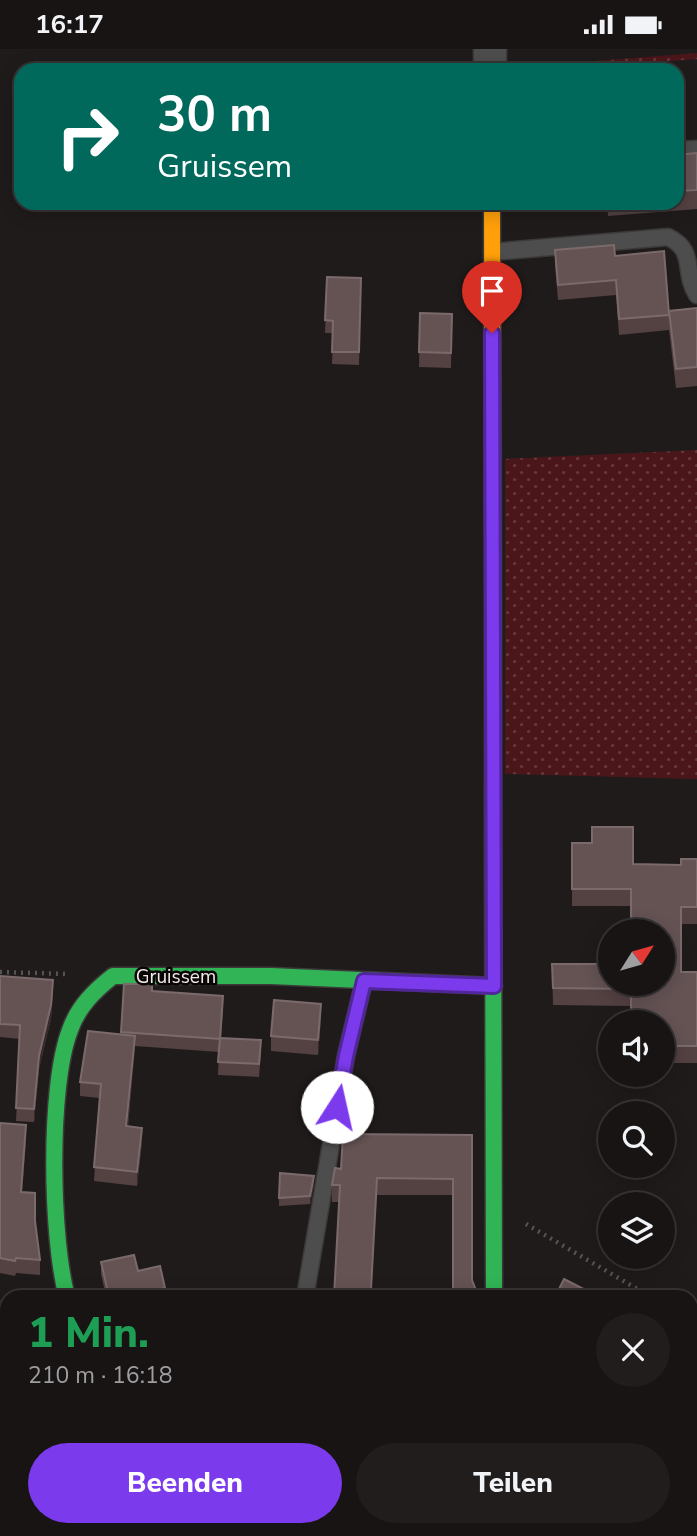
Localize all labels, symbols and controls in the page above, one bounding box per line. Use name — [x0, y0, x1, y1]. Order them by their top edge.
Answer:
text: 16:17 — [35, 7, 104, 42]
text: 30 m — [157, 81, 272, 148]
icon: right — [42, 91, 133, 182]
text: Gruissem — [157, 145, 292, 188]
pin — [462, 261, 522, 333]
icon: arrive — [473, 272, 511, 310]
north arrow — [598, 919, 676, 996]
map controls — [598, 919, 675, 1269]
street label: Gruissem — [136, 964, 216, 990]
button: sound — [598, 1010, 675, 1087]
position arrow — [300, 1070, 374, 1144]
button: search — [598, 1101, 675, 1178]
button: layers — [598, 1192, 675, 1269]
text: 1 Min. — [28, 1305, 149, 1362]
button: close — [596, 1313, 670, 1387]
text: 210 m · 16:18 — [28, 1360, 173, 1391]
button: Beenden — [28, 1443, 342, 1523]
button: Teilen — [356, 1443, 670, 1523]

